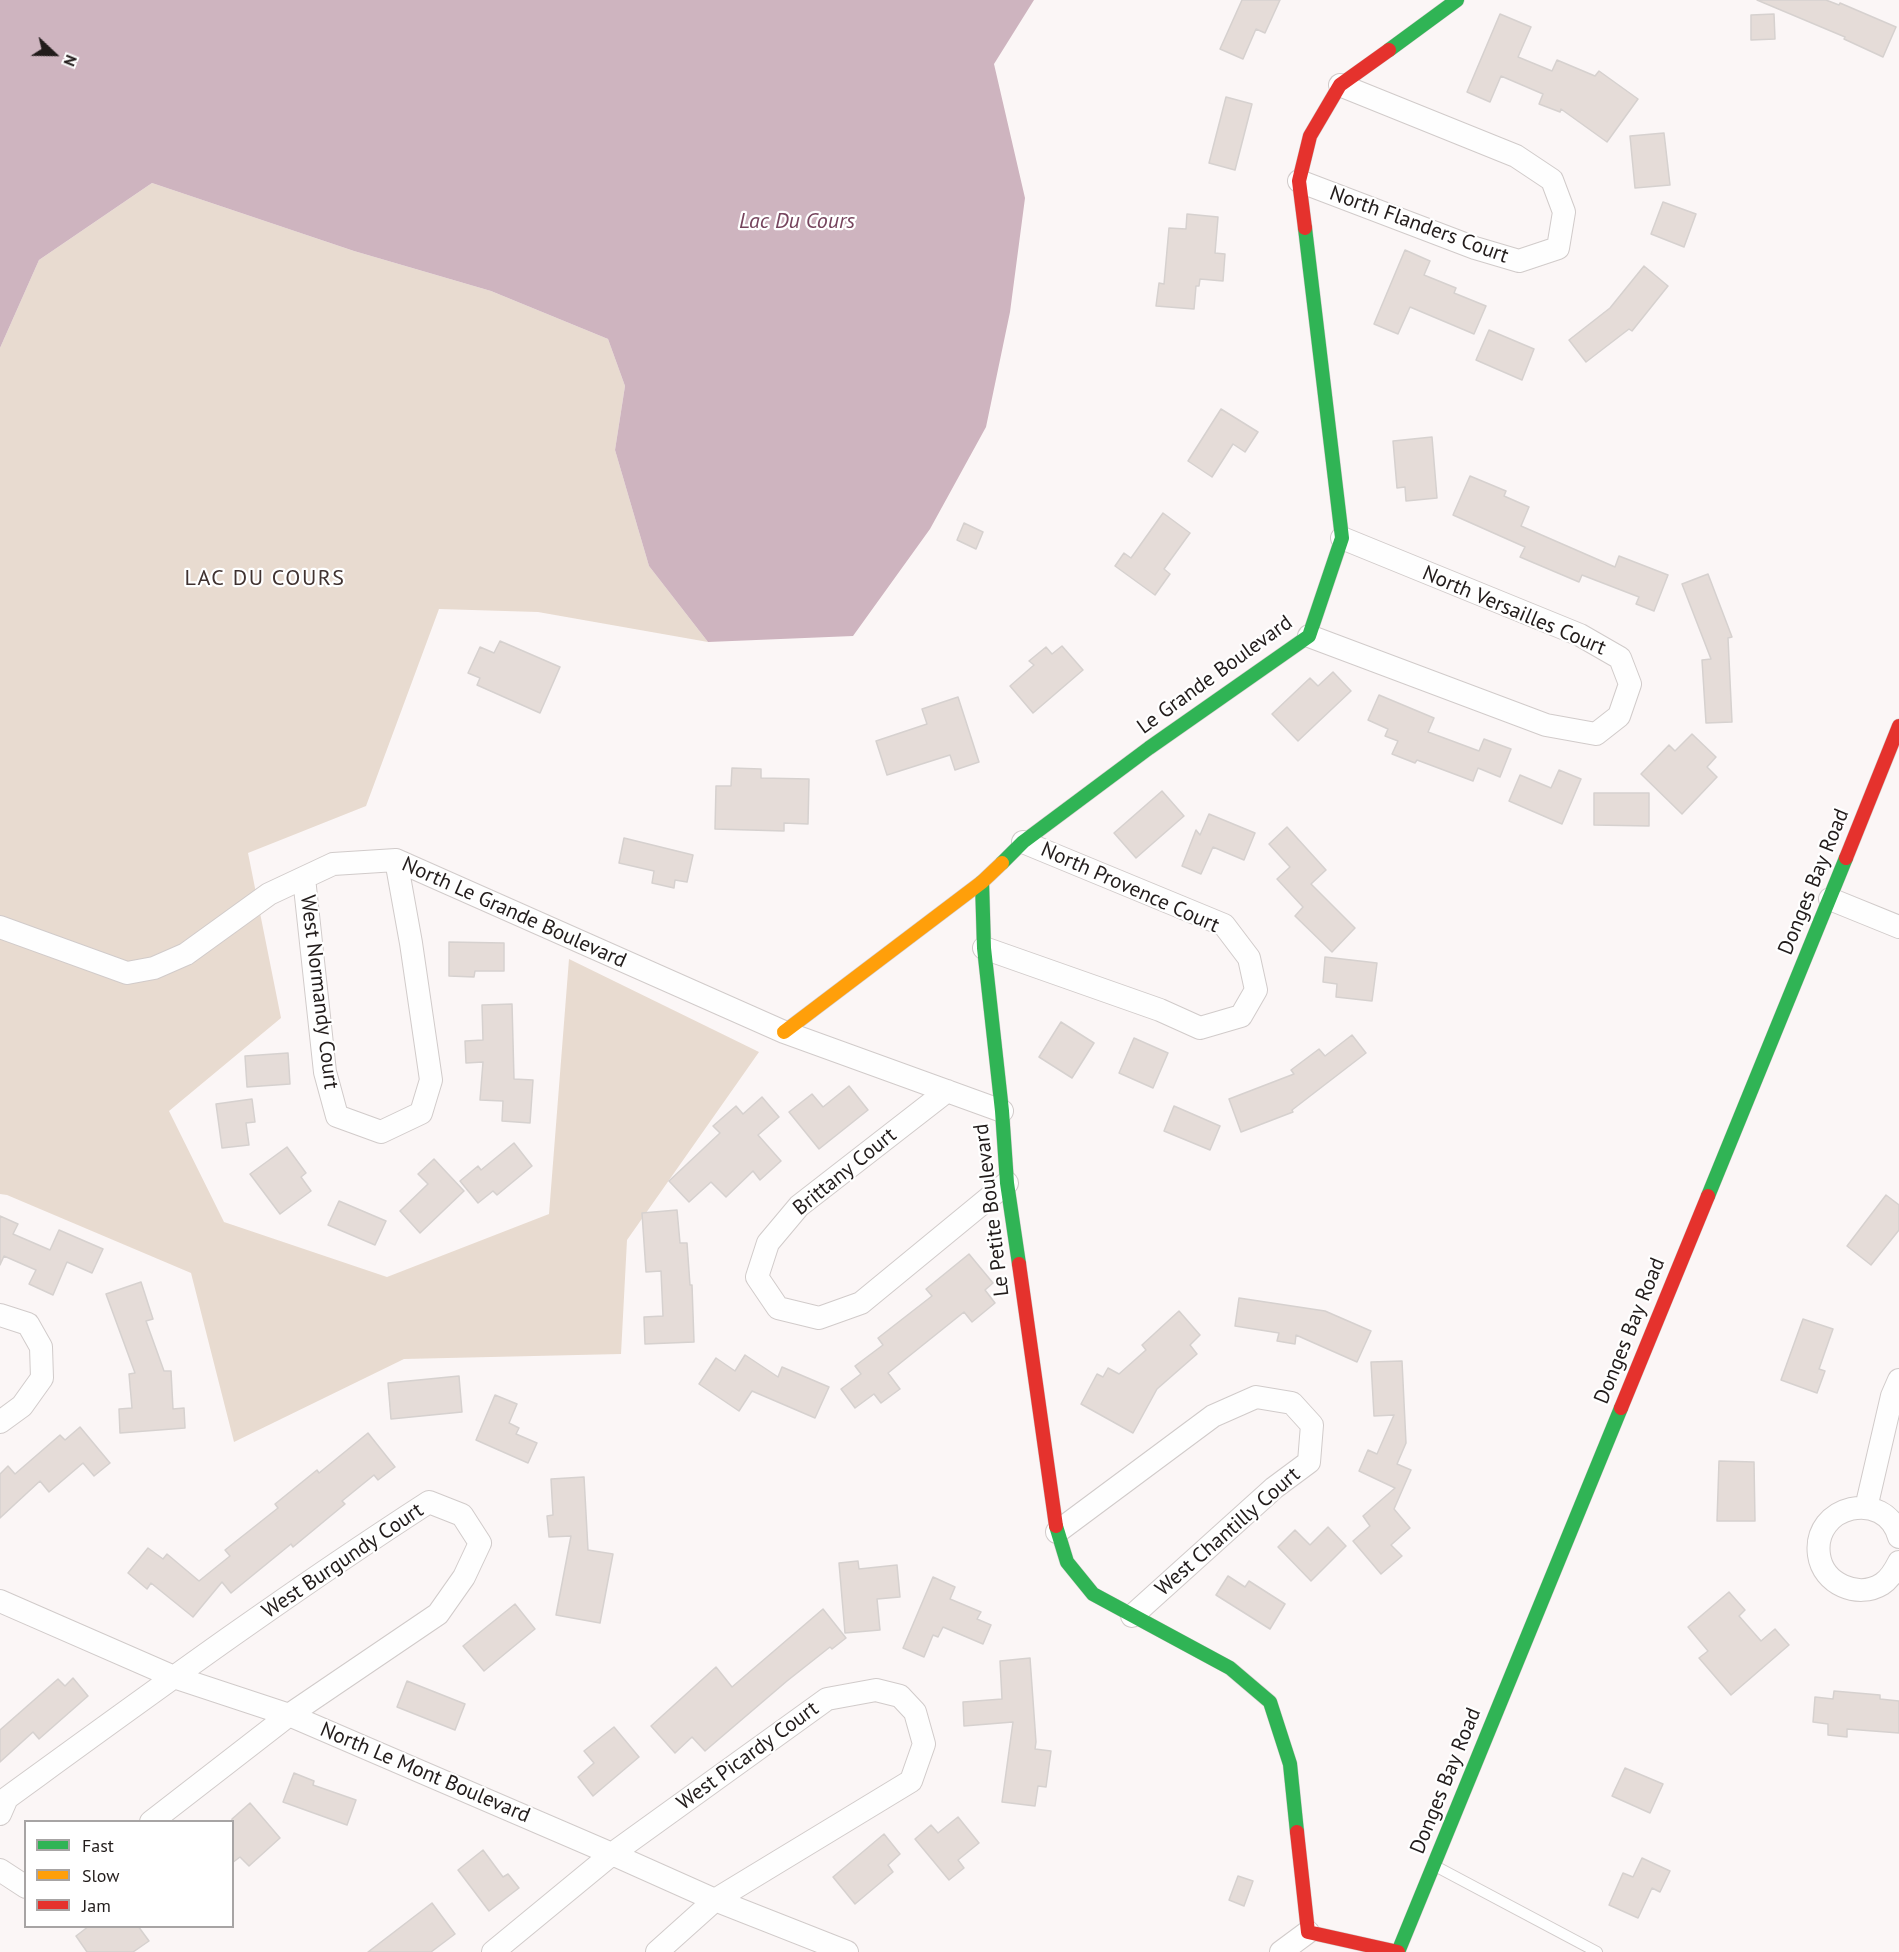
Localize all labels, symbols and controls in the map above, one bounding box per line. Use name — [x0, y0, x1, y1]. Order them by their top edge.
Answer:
north arrow — [24, 24, 84, 84]
text: N — [59, 52, 82, 69]
street label: North Flanders Court — [1326, 181, 1512, 269]
water label: Lac Du Cours — [739, 209, 855, 235]
street label: North Versailles Court — [1418, 561, 1610, 661]
district label: LAC DU COURS — [184, 566, 346, 592]
street label: Le Grande Boulevard — [1133, 610, 1297, 740]
street label: Donges Bay Road — [1773, 805, 1855, 959]
street label: North Provence Court — [1037, 837, 1223, 939]
street label: North Le Grande Boulevard — [398, 852, 630, 974]
street label: West Normandy Court — [295, 893, 343, 1091]
street label: Le Petite Boulevard — [969, 1122, 1015, 1298]
street label: Brittany Court — [788, 1123, 902, 1221]
street label: Donges Bay Road — [1589, 1254, 1671, 1408]
street label: West Chantilly Court — [1151, 1462, 1305, 1602]
street label: West Burgundy Court — [258, 1498, 428, 1624]
street label: West Picardy Court — [672, 1696, 824, 1816]
street label: Donges Bay Road — [1405, 1704, 1487, 1858]
street label: North Le Mont Boulevard — [316, 1717, 534, 1829]
legend — [24, 1820, 234, 1928]
text: Fast — [82, 1834, 114, 1857]
text: Slow — [82, 1864, 120, 1887]
text: Jam — [82, 1894, 111, 1917]

